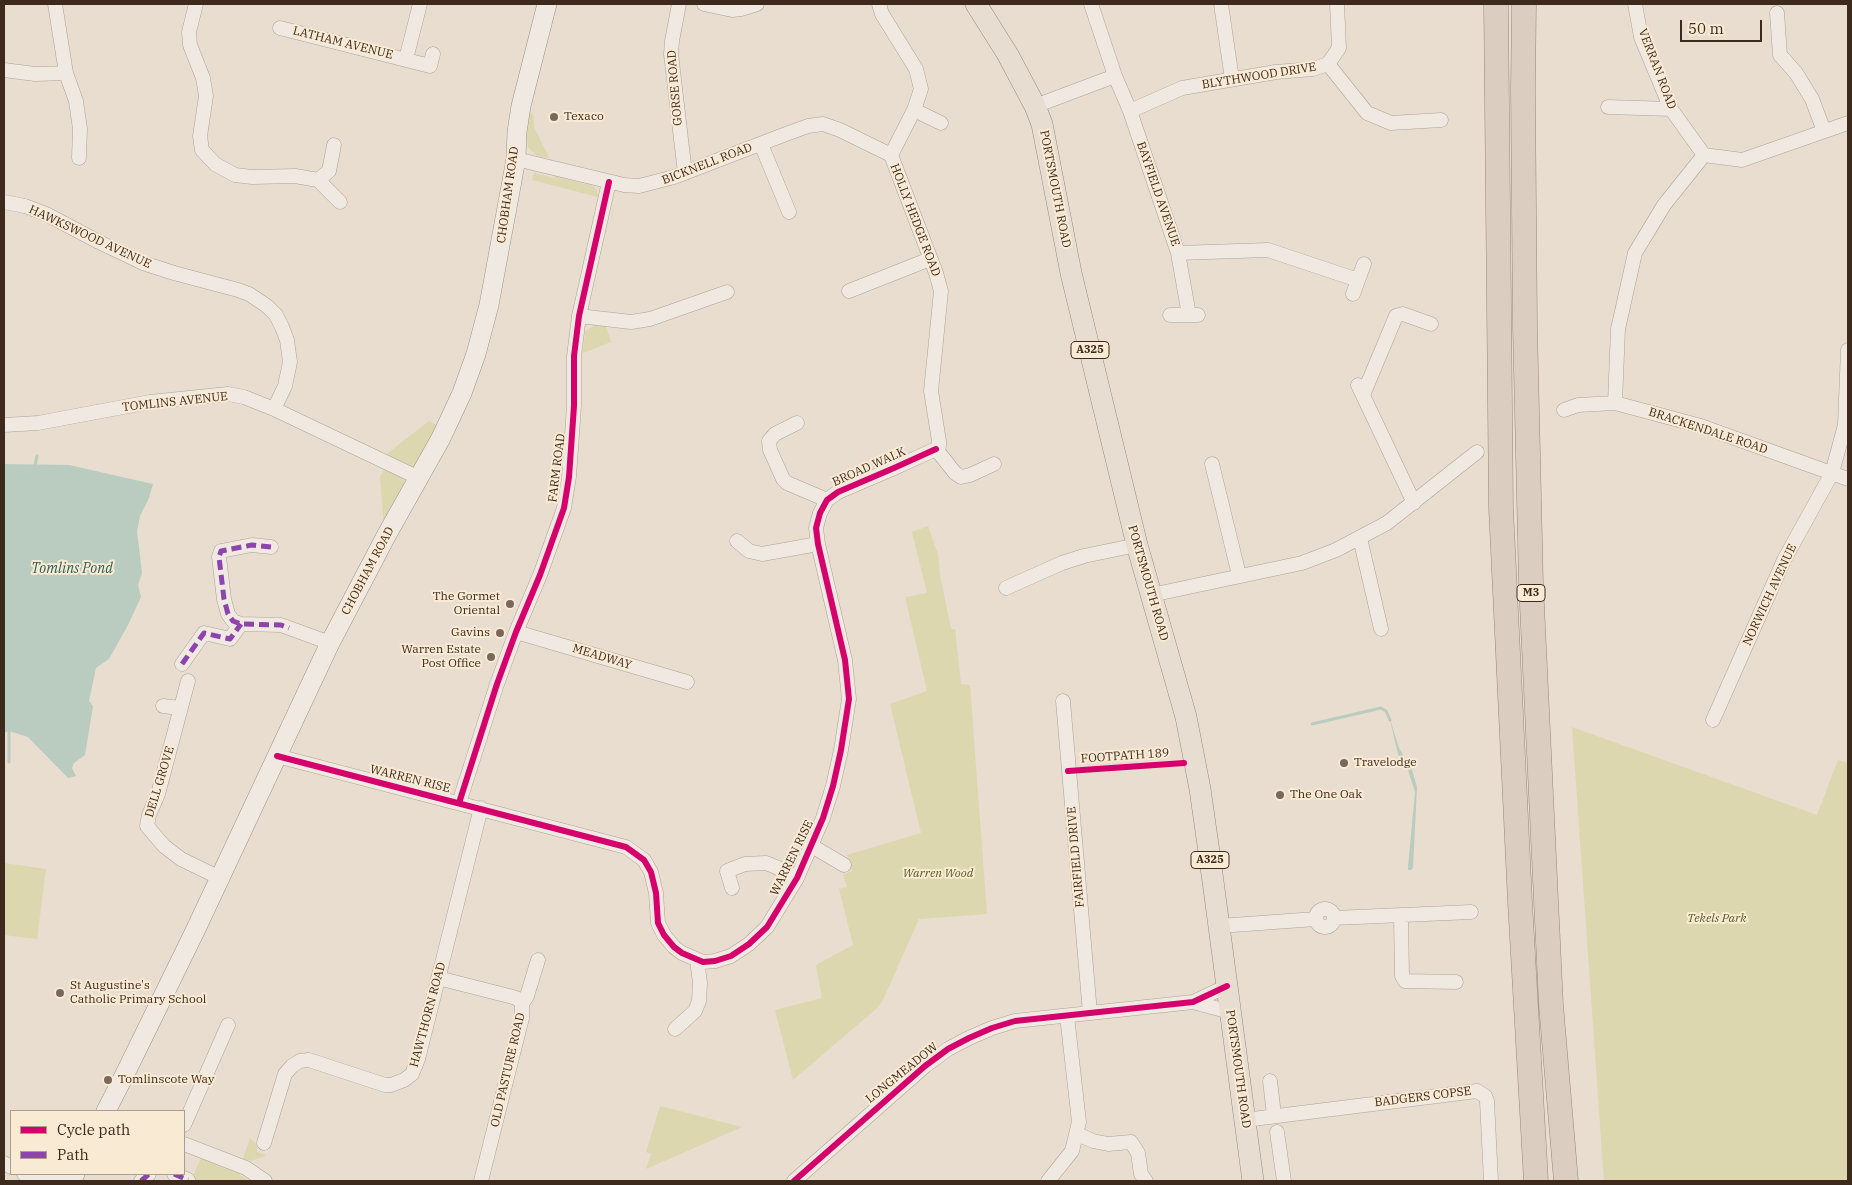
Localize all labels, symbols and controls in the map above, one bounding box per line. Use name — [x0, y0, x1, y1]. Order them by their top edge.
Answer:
scale bar — [1682, 10, 1764, 42]
text: 50 m — [1688, 19, 1724, 38]
street label: LATHAM AVENUE — [291, 24, 395, 62]
street label: VERRAN ROAD — [1635, 27, 1679, 111]
street label: GORSE ROAD — [665, 50, 685, 126]
street label: BLYTHWOOD DRIVE — [1201, 60, 1317, 92]
place label: Texaco — [564, 110, 604, 124]
marker: Texaco — [548, 111, 560, 123]
street label: PORTSMOUTH ROAD — [1037, 129, 1073, 249]
street label: BICKNELL ROAD — [660, 140, 754, 188]
street label: BAYFIELD AVENUE — [1133, 140, 1183, 248]
street label: CHOBHAM ROAD — [494, 146, 522, 244]
street label: HOLLY HEDGE ROAD — [887, 162, 943, 278]
street label: HAWKSWOOD AVENUE — [27, 202, 153, 272]
road number: A325 — [1071, 342, 1109, 358]
street label: TOMLINS AVENUE — [121, 389, 229, 415]
street label: BRACKENDALE ROAD — [1647, 405, 1769, 457]
street label: FARM ROAD — [546, 433, 568, 503]
street label: BROAD WALK — [830, 444, 908, 490]
street label: CHOBHAM ROAD — [339, 524, 397, 618]
street label: PORTSMOUTH ROAD — [1125, 524, 1171, 642]
street label: NORWICH AVENUE — [1740, 542, 1800, 648]
water label: Tomlins Pond — [31, 561, 113, 577]
road number: M3 — [1517, 584, 1545, 602]
place label: The Gormet Oriental — [433, 590, 500, 618]
marker: The Gormet Oriental — [504, 598, 516, 610]
place label: Gavins — [451, 626, 490, 640]
marker: Gavins — [494, 627, 506, 639]
street label: MEADWAY — [571, 641, 633, 673]
place label: Warren Estate Post Office — [401, 643, 481, 671]
marker: Warren Estate Post Office — [485, 651, 497, 663]
street label: DELL GROVE — [142, 745, 178, 819]
street label: FOOTPATH 189 — [1080, 746, 1170, 766]
place label: Travelodge — [1354, 756, 1417, 770]
marker: Travelodge — [1338, 757, 1350, 769]
street label: WARREN RISE — [368, 762, 452, 796]
place label: The One Oak — [1290, 788, 1362, 802]
marker: The One Oak — [1274, 789, 1286, 801]
street label: FAIRFIELD DRIVE — [1064, 806, 1088, 908]
street label: WARREN RISE — [767, 818, 817, 898]
road number: A325 — [1191, 852, 1229, 868]
park label: Warren Wood — [903, 867, 973, 881]
park label: Tekels Park — [1687, 912, 1747, 926]
street label: HAWTHORN ROAD — [407, 961, 449, 1069]
place label: St Augustine's Catholic Primary School — [70, 979, 206, 1007]
marker: St Augustine's Catholic Primary School — [54, 987, 66, 999]
street label: PORTSMOUTH ROAD — [1223, 1009, 1253, 1129]
street label: OLD PASTURE ROAD — [488, 1011, 528, 1129]
street label: LONGMEADOW — [863, 1040, 941, 1106]
place label: Tomlinscote Way — [118, 1073, 214, 1087]
marker: Tomlinscote Way — [102, 1074, 114, 1086]
street label: BADGERS COPSE — [1374, 1084, 1472, 1110]
legend — [10, 1110, 185, 1175]
text: Cycle path — [57, 1120, 130, 1139]
text: Path — [57, 1145, 89, 1164]

